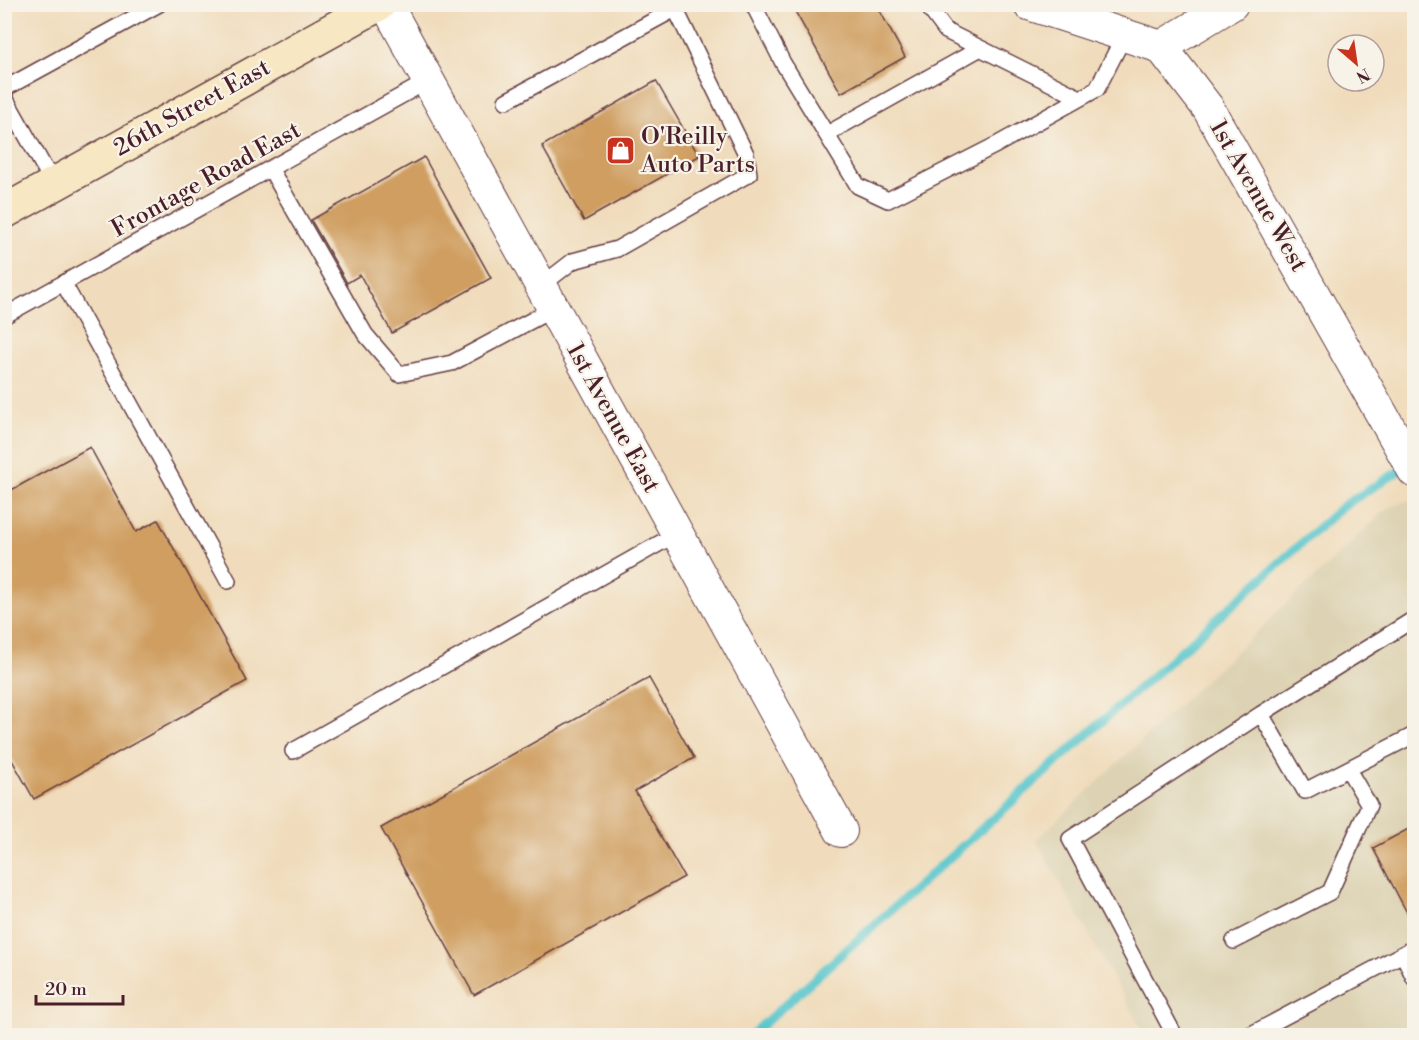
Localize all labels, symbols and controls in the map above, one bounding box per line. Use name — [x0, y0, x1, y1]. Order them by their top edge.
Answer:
north arrow — [1326, 33, 1386, 93]
street label: 26th Street East — [108, 52, 276, 163]
text: N — [1352, 63, 1373, 87]
street label: Frontage Road East — [106, 115, 306, 245]
street label: 1st Avenue West — [1202, 115, 1314, 278]
place label: O'Reilly Auto Parts — [640, 122, 755, 180]
shop icon: O'Reilly Auto Parts — [604, 135, 636, 167]
street label: 1st Avenue East — [560, 338, 667, 499]
scale bar — [36, 968, 123, 1006]
text: 20 m — [45, 978, 87, 1001]

